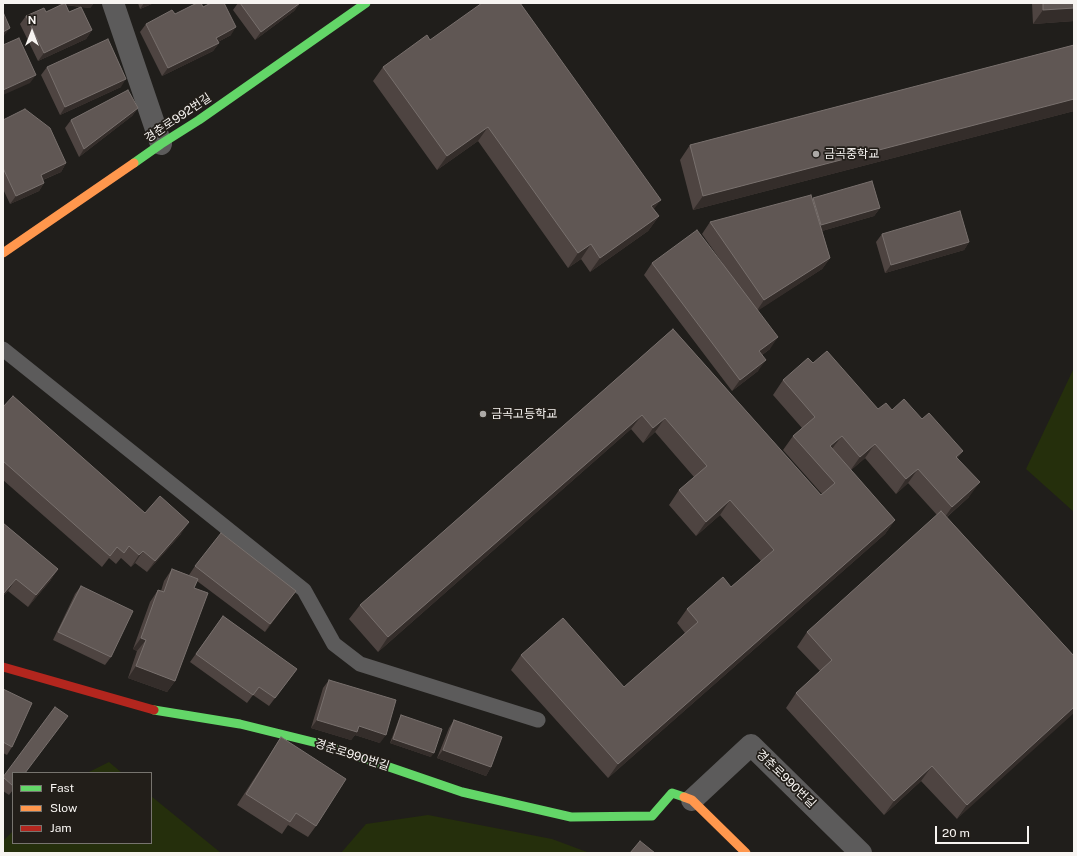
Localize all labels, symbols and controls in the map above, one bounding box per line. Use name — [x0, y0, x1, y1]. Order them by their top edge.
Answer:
north arrow — [12, 12, 52, 52]
text: N — [28, 14, 36, 26]
street label: 경춘로992번길 — [142, 90, 214, 146]
place label: 금곡중학교 — [824, 147, 879, 161]
marker: 금곡중학교 — [811, 149, 821, 159]
place label: 금곡고등학교 — [491, 407, 557, 421]
marker: 금곡고등학교 — [478, 409, 488, 419]
street label: 경춘로990번길 — [313, 736, 391, 774]
street label: 경춘로990번길 — [753, 747, 819, 811]
legend — [12, 772, 152, 844]
text: Fast — [50, 781, 74, 795]
text: Slow — [50, 801, 77, 815]
scale bar — [937, 818, 1031, 844]
text: Jam — [50, 821, 72, 835]
text: 20 m — [942, 826, 970, 840]

